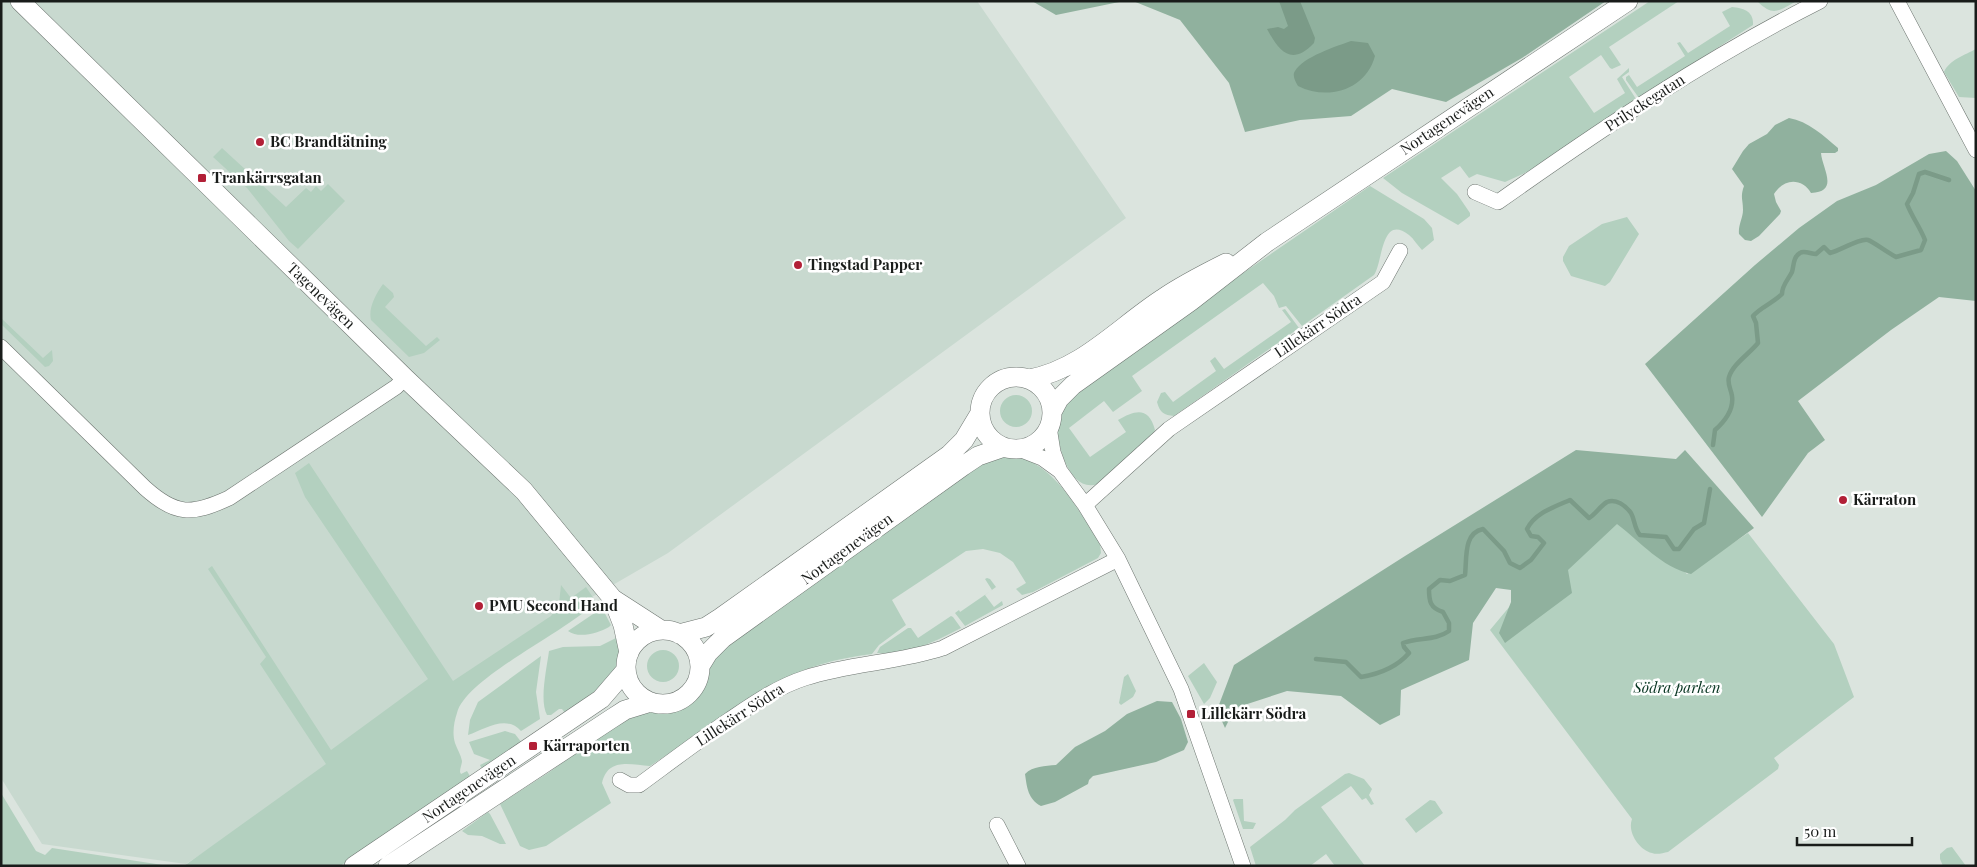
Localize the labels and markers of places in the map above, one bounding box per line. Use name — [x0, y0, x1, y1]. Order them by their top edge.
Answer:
place label: BC Brandtätning — [270, 131, 388, 151]
marker: BC Brandtätning — [254, 136, 266, 148]
place label: Trankärrsgatan — [212, 167, 322, 187]
marker: Trankärrsgatan — [196, 172, 208, 184]
place label: Tingstad Papper — [808, 254, 922, 274]
marker: Tingstad Papper — [792, 259, 804, 271]
place label: Kärraton — [1853, 489, 1917, 509]
marker: Kärraton — [1837, 494, 1849, 506]
place label: PMU Second Hand — [489, 595, 618, 615]
marker: PMU Second Hand — [473, 600, 485, 612]
place label: Lillekärr Södra — [1201, 703, 1307, 723]
marker: Lillekärr Södra — [1185, 708, 1197, 720]
place label: Kärraporten — [543, 735, 630, 755]
marker: Kärraporten — [527, 740, 539, 752]

